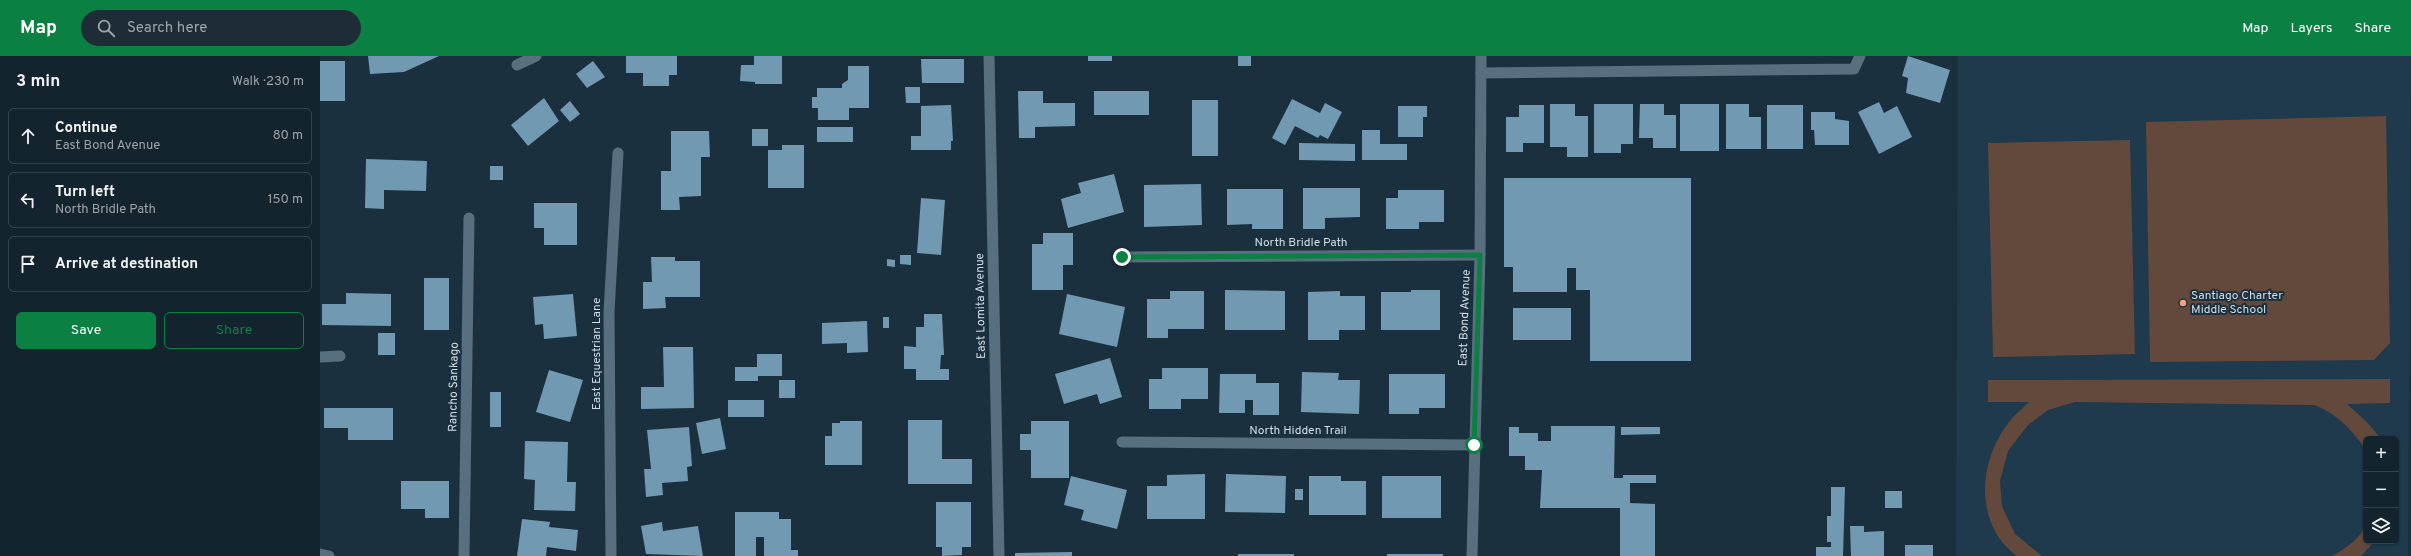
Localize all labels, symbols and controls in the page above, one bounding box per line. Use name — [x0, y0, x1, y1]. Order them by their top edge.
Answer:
search box — [81, 10, 361, 46]
text: Map — [20, 16, 57, 40]
icon: search — [95, 17, 117, 39]
text: Search here — [127, 19, 207, 38]
text: Map — [2242, 20, 2268, 37]
text: Layers — [2290, 20, 2332, 37]
text: Share — [2354, 20, 2391, 37]
text: 3 min — [16, 71, 60, 93]
text: Walk · 230 m — [232, 74, 304, 90]
text: Continue — [55, 119, 117, 138]
icon: ahead — [17, 125, 39, 147]
text: 80 m — [273, 128, 303, 144]
text: East Bond Avenue — [55, 138, 160, 154]
text: Turn left — [55, 183, 115, 202]
icon: left — [17, 189, 39, 211]
text: 150 m — [268, 192, 303, 208]
text: North Bridle Path — [55, 202, 156, 218]
street label: North Bridle Path — [1254, 235, 1348, 251]
route end — [1113, 248, 1131, 266]
icon: arrive — [17, 253, 39, 275]
street label: East Lomita Avenue — [972, 253, 990, 359]
text: Arrive at destination — [55, 255, 198, 274]
street label: East Bond Avenue — [1455, 269, 1475, 367]
place label: Santiago Charter Middle School — [2191, 288, 2283, 318]
street label: East Equestrian Lane — [589, 298, 605, 410]
marker: Santiago Charter Middle School — [2178, 298, 2188, 308]
button: Save — [16, 312, 156, 349]
button: Share — [164, 312, 304, 349]
street label: Rancho Sankago — [445, 342, 463, 432]
street label: North Hidden Trail — [1249, 423, 1347, 439]
route start — [1465, 436, 1483, 454]
map controls — [2363, 436, 2399, 544]
button: + — [2363, 436, 2399, 472]
button: − — [2363, 472, 2399, 508]
button: layers — [2363, 508, 2399, 544]

